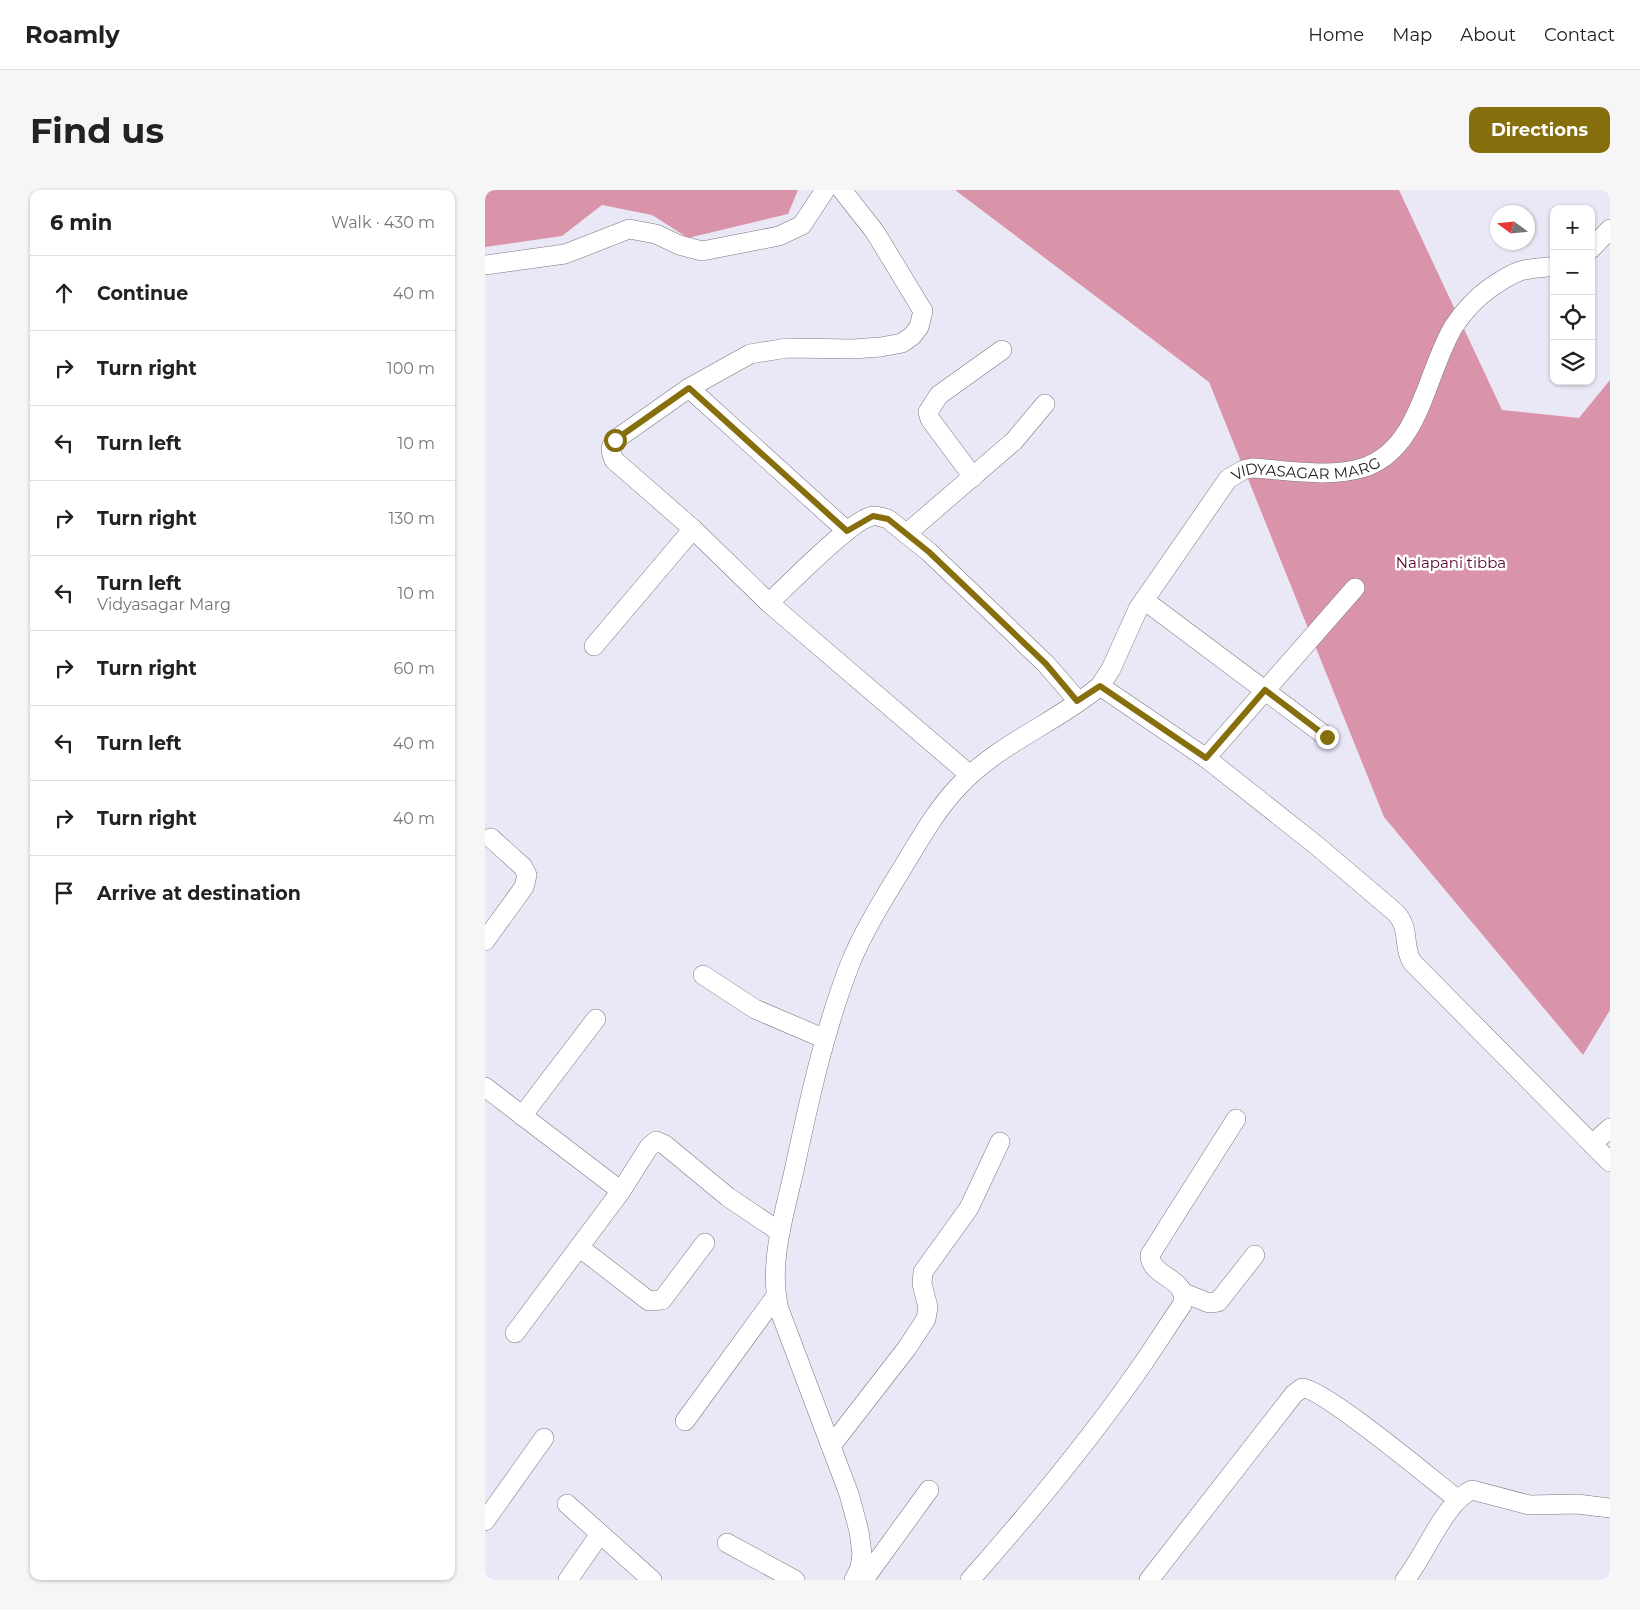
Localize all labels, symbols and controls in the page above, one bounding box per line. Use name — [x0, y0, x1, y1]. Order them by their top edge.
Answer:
text: Roamly — [25, 20, 120, 49]
text: Home — [1308, 24, 1364, 46]
text: Map — [1392, 24, 1432, 46]
text: About — [1460, 24, 1516, 46]
text: Contact — [1544, 24, 1615, 46]
button: Directions — [1469, 107, 1610, 153]
text: Find us — [30, 109, 164, 152]
north arrow — [1490, 205, 1535, 250]
map controls — [1550, 205, 1595, 385]
button: + — [1550, 205, 1595, 250]
text: 6 min — [50, 210, 112, 235]
text: Walk · 430 m — [331, 213, 435, 232]
button: − — [1550, 250, 1595, 295]
icon: ahead — [50, 279, 78, 307]
text: Continue — [97, 282, 188, 305]
text: 40 m — [393, 284, 435, 303]
button: locate — [1550, 295, 1595, 340]
button: layers — [1550, 340, 1595, 385]
icon: right — [50, 354, 78, 382]
text: Turn right — [97, 357, 197, 380]
text: 100 m — [387, 359, 435, 378]
icon: left — [50, 429, 78, 457]
route start — [604, 429, 627, 452]
text: Turn left — [97, 432, 182, 455]
text: 10 m — [397, 434, 435, 453]
street label: VIDYASAGAR MARG — [1227, 452, 1383, 485]
icon: right — [50, 504, 78, 532]
text: Turn right — [97, 507, 197, 530]
text: 130 m — [388, 509, 435, 528]
park label: Nalapani tibba — [1396, 553, 1506, 572]
text: Turn left — [97, 572, 182, 595]
icon: left — [50, 579, 78, 607]
text: 10 m — [397, 584, 435, 603]
text: Vidyasagar Marg — [97, 595, 231, 614]
icon: right — [50, 654, 78, 682]
text: Turn right — [97, 657, 197, 680]
text: 60 m — [393, 659, 435, 678]
route end — [1316, 726, 1339, 749]
icon: left — [50, 729, 78, 757]
text: Turn left — [97, 732, 182, 755]
text: 40 m — [393, 734, 435, 753]
icon: right — [50, 804, 78, 832]
text: Turn right — [97, 807, 197, 830]
text: 40 m — [393, 809, 435, 828]
icon: arrive — [50, 879, 78, 907]
text: Arrive at destination — [97, 882, 301, 905]

